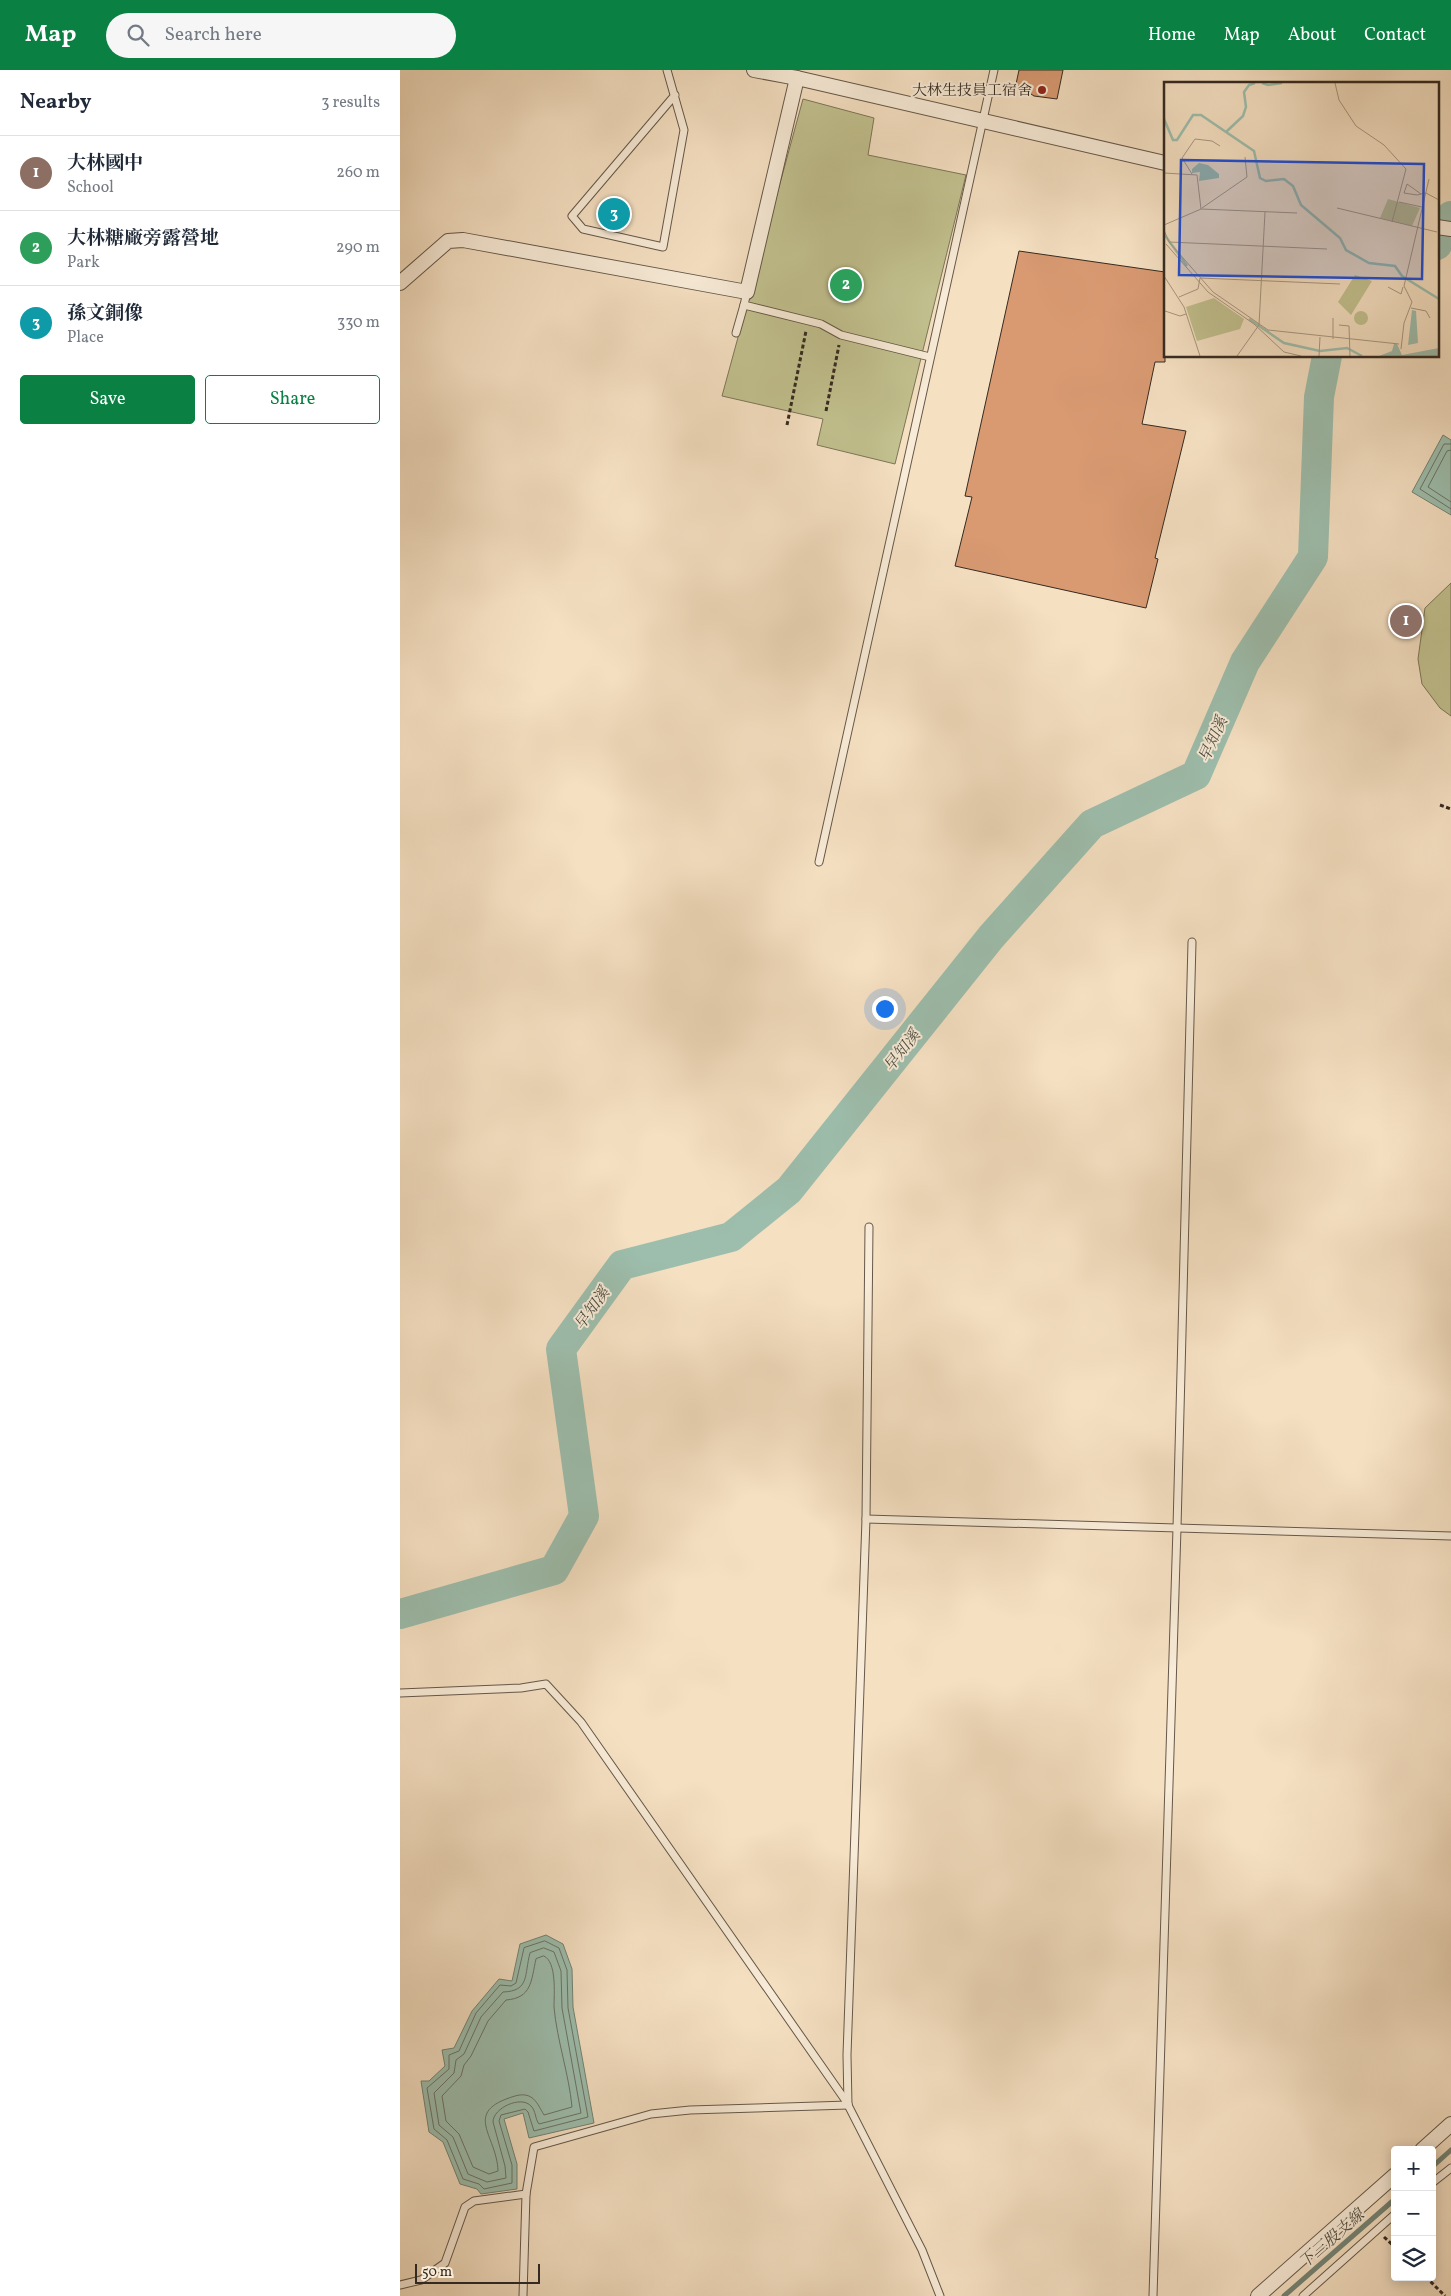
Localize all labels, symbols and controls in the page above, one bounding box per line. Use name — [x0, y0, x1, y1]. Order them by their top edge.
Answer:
search box — [106, 13, 456, 58]
text: Map — [25, 18, 76, 52]
icon: search — [124, 21, 152, 49]
text: Search here — [164, 22, 262, 48]
text: Home — [1148, 23, 1196, 48]
text: Map — [1224, 23, 1260, 48]
text: About — [1288, 23, 1336, 48]
text: Contact — [1364, 23, 1426, 48]
place label: 大林生技員工宿舍 — [912, 81, 1032, 102]
inset map — [1164, 82, 1438, 358]
marker: 大林生技員工宿舍 — [1036, 84, 1048, 96]
text: Nearby — [20, 88, 91, 117]
text: 3 results — [321, 92, 380, 114]
text: 大林國中 — [67, 151, 143, 177]
text: 1 — [33, 162, 39, 184]
text: 260 m — [336, 162, 380, 184]
text: School — [67, 177, 114, 199]
pin: 3 — [598, 195, 630, 233]
text: 大林糖廠旁露營地 — [67, 226, 219, 252]
text: 2 — [32, 237, 40, 259]
text: 290 m — [336, 237, 380, 259]
text: Park — [67, 252, 100, 274]
pin: 2 — [830, 266, 862, 304]
text: 孫文銅像 — [67, 301, 143, 327]
text: 3 — [32, 312, 40, 334]
text: 330 m — [337, 312, 380, 334]
text: Place — [67, 327, 104, 349]
button: Save — [20, 375, 195, 424]
button: Share — [205, 375, 380, 424]
pin: 1 — [1390, 602, 1422, 640]
water label: 早知溪 — [1194, 712, 1234, 766]
your location — [872, 996, 898, 1022]
water label: 早知溪 — [879, 1024, 927, 1077]
water label: 早知溪 — [570, 1282, 617, 1335]
map controls — [1391, 2146, 1436, 2281]
button: + — [1391, 2146, 1436, 2191]
button: − — [1391, 2191, 1436, 2236]
water label: 下三股支線 — [1295, 2204, 1371, 2274]
button: layers — [1391, 2236, 1436, 2281]
scale bar — [415, 2261, 540, 2284]
text: 50 m — [422, 2263, 452, 2282]

